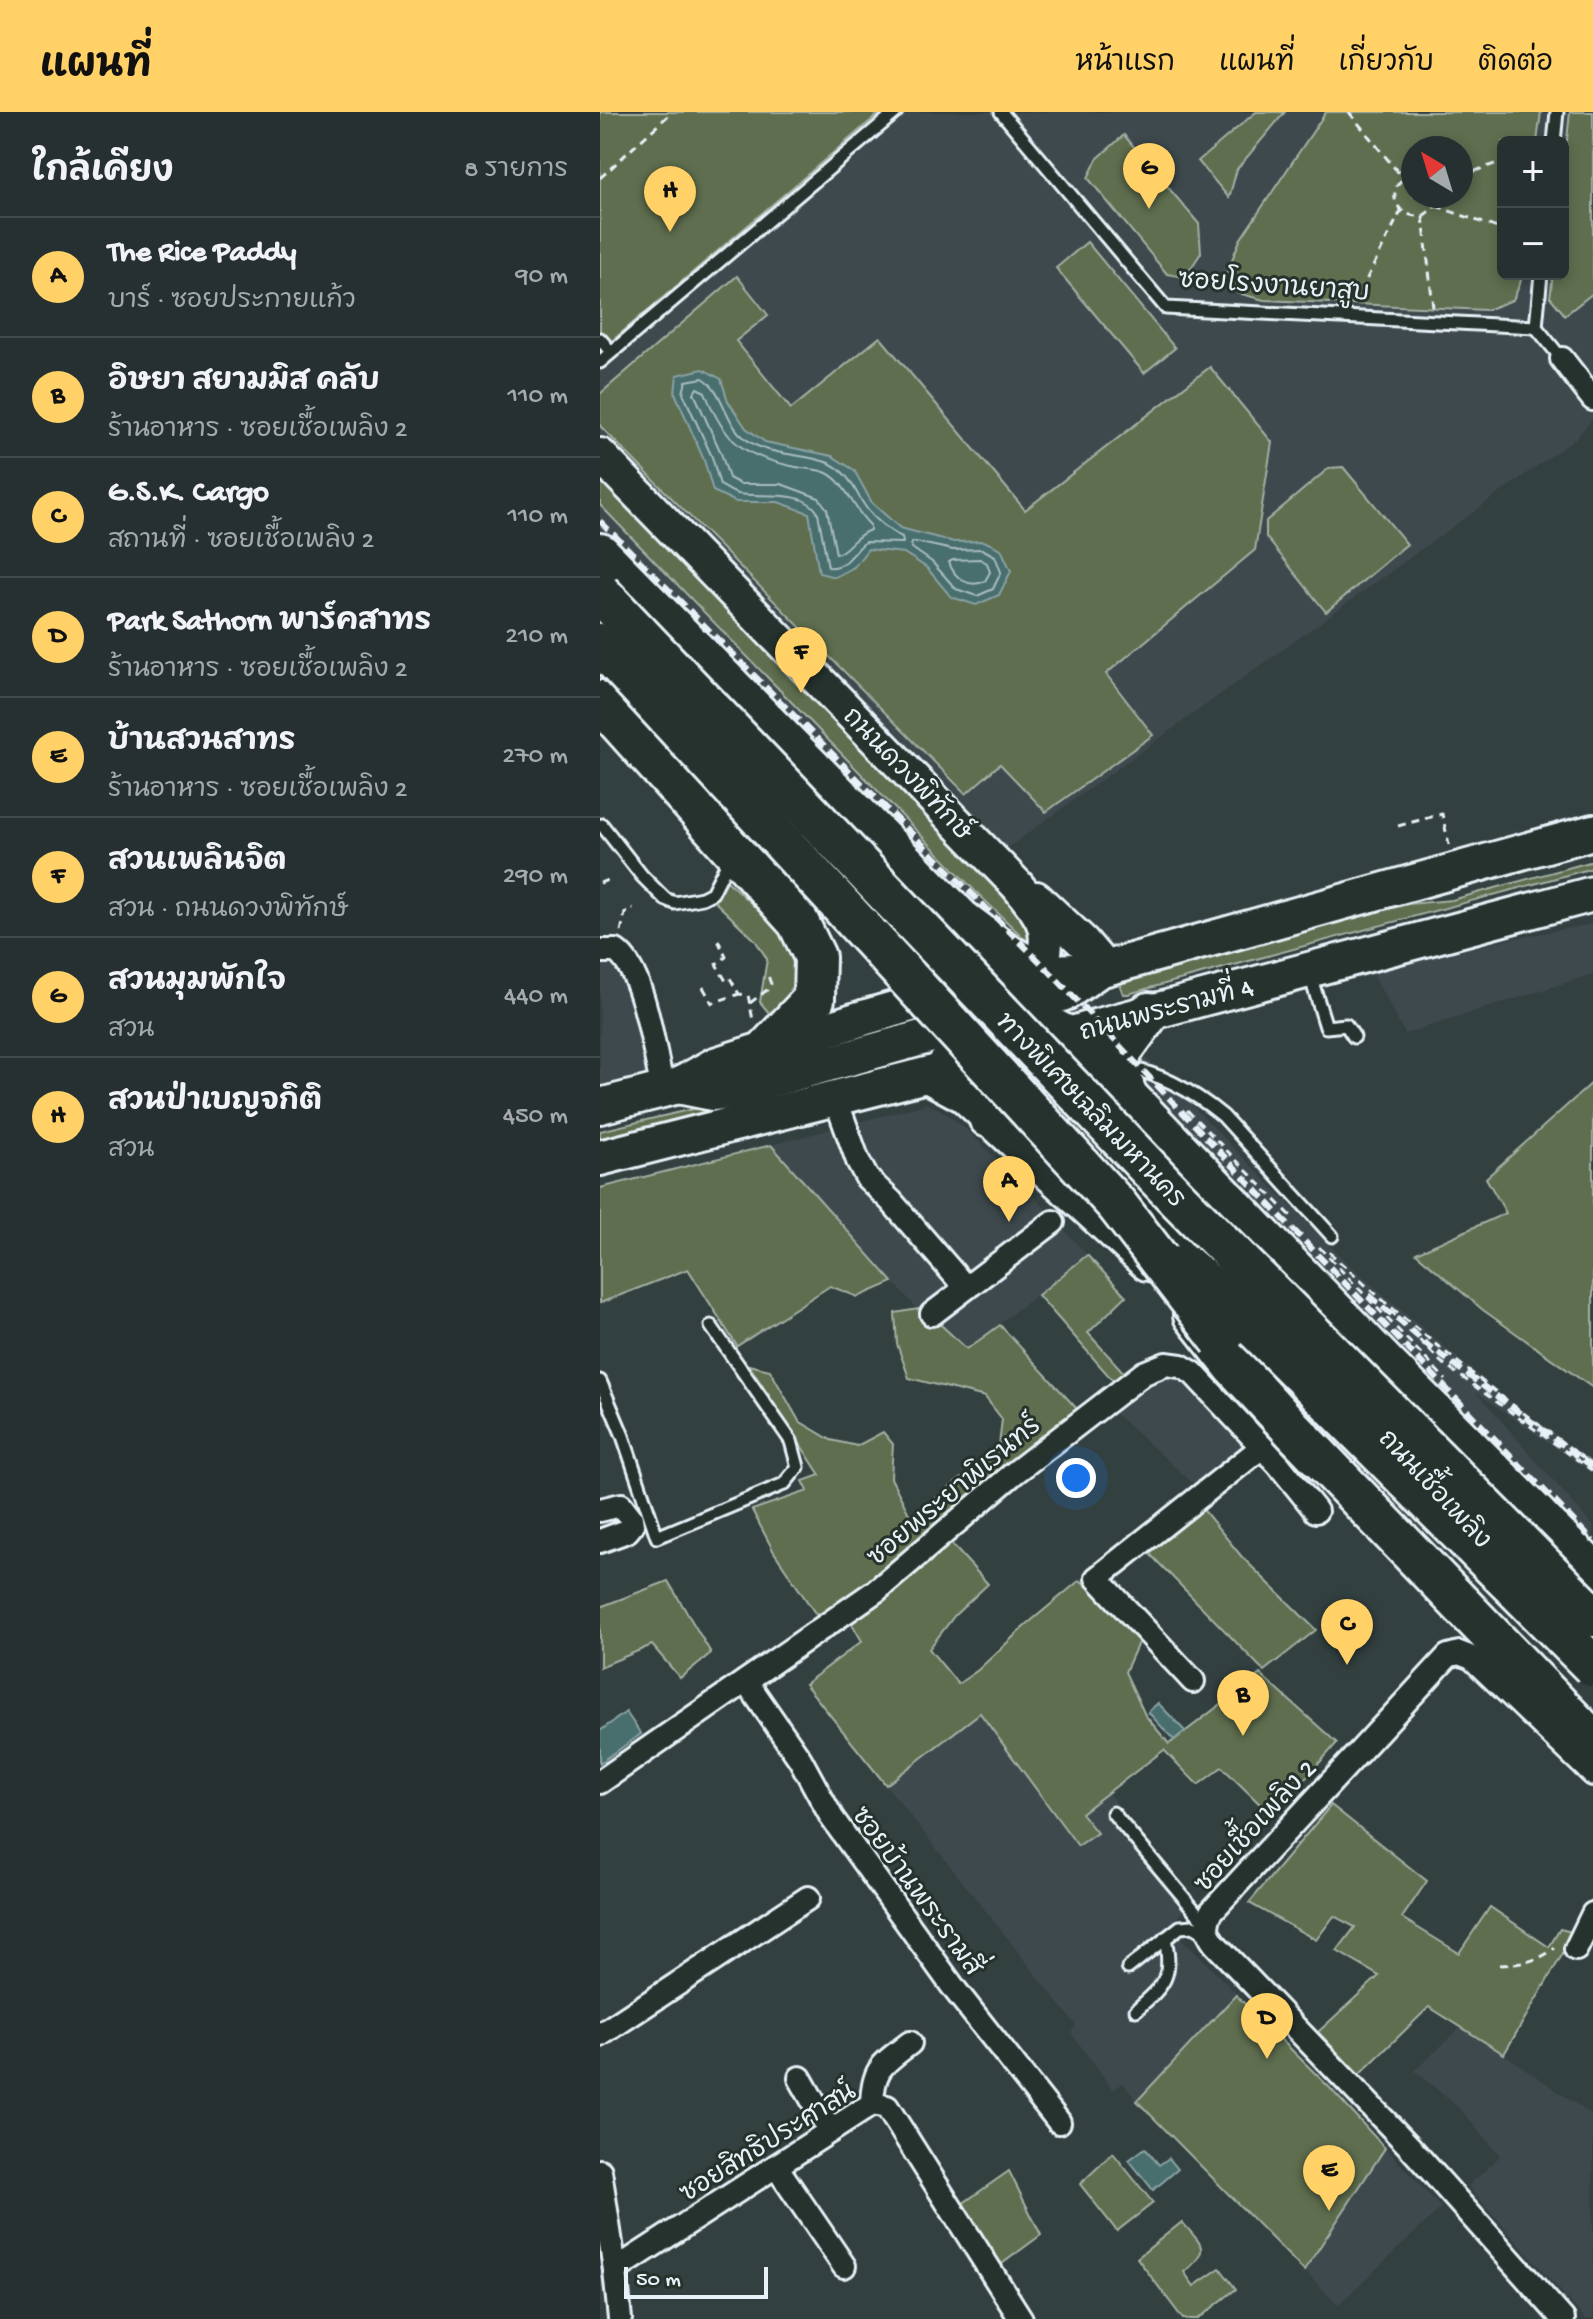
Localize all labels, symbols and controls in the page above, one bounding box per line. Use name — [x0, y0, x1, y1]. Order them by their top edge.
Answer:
text: แผนที่ — [40, 46, 151, 90]
text: หน้าแรก — [1075, 48, 1175, 81]
text: แผนที่ — [1219, 48, 1295, 81]
text: เกี่ยวกับ — [1339, 48, 1434, 81]
text: ติดต่อ — [1478, 48, 1553, 81]
north arrow — [1401, 136, 1473, 208]
map controls — [1497, 136, 1569, 280]
button: + — [1497, 136, 1569, 208]
pin: G — [1123, 143, 1175, 209]
text: ใกล้เคียง — [32, 154, 174, 194]
text: 8 รายการ — [464, 156, 568, 187]
pin: H — [644, 166, 696, 232]
button: − — [1497, 208, 1569, 280]
text: The Rice Paddy — [108, 237, 296, 272]
street label: ซอยโรงงานยาสูบ — [1177, 261, 1371, 311]
text: A — [50, 262, 66, 293]
text: 90 m — [516, 262, 568, 293]
text: บาร์ · ซอยประกายแก้ว — [108, 287, 355, 318]
text: อิษยา สยามมิส คลับ — [108, 366, 380, 401]
text: B — [51, 382, 65, 413]
text: 110 m — [508, 382, 568, 413]
text: ร้านอาหาร · ซอยเชื้อเพลิง 2 — [108, 416, 407, 447]
text: G.S.K. Cargo — [108, 477, 269, 512]
text: C — [51, 502, 65, 533]
text: 110 m — [508, 502, 568, 533]
text: สถานที่ · ซอยเชื้อเพลิง 2 — [108, 527, 374, 558]
text: Park Sathorn พาร์คสาทร — [108, 606, 431, 641]
text: D — [50, 622, 66, 653]
text: 210 m — [505, 622, 568, 653]
pin: F — [775, 627, 827, 693]
text: ร้านอาหาร · ซอยเชื้อเพลิง 2 — [108, 656, 407, 687]
street label: ถนนดวงพิทักษ์ — [834, 699, 981, 850]
text: บ้านสวนสาทร — [108, 726, 296, 761]
text: E — [50, 742, 66, 773]
text: 270 m — [502, 742, 568, 773]
text: ร้านอาหาร · ซอยเชื้อเพลิง 2 — [108, 776, 407, 807]
text: สวนเพลินจิต — [108, 846, 287, 881]
text: F — [51, 862, 65, 893]
text: 290 m — [503, 862, 568, 893]
text: สวน · ถนนดวงพิทักษ์ — [108, 896, 348, 927]
street label: ถนนพระรามที่ 4 — [1074, 962, 1257, 1050]
text: สวนมุมพักใจ — [108, 966, 286, 1001]
text: G — [50, 982, 66, 1013]
text: 440 m — [504, 982, 568, 1013]
street label: ทางพิเศษเฉลิมมหานคร — [987, 1005, 1193, 1216]
text: สวน — [108, 1016, 154, 1047]
text: สวนป่าเบญจกิติ — [108, 1086, 322, 1121]
text: H — [51, 1102, 65, 1133]
text: 450 m — [503, 1102, 568, 1133]
text: สวน — [108, 1136, 154, 1167]
pin: A — [983, 1156, 1035, 1222]
street label: ซอยพระยาพิเรนทร์ — [860, 1408, 1049, 1575]
street label: ถนนเชื้อเพลิง — [1370, 1417, 1505, 1557]
your location — [1056, 1458, 1096, 1498]
pin: C — [1321, 1599, 1373, 1665]
pin: B — [1217, 1670, 1269, 1736]
street label: ซอยเชื้อเพลิง 2 — [1181, 1747, 1325, 1901]
street label: ซอยบ้านพระรามสี่ — [843, 1795, 997, 1984]
pin: D — [1241, 1993, 1293, 2059]
street label: ซอยสิทธิประศาสน์ — [673, 2074, 863, 2211]
pin: E — [1303, 2145, 1355, 2211]
scale bar — [624, 2263, 768, 2299]
text: 50 m — [636, 2268, 681, 2294]

